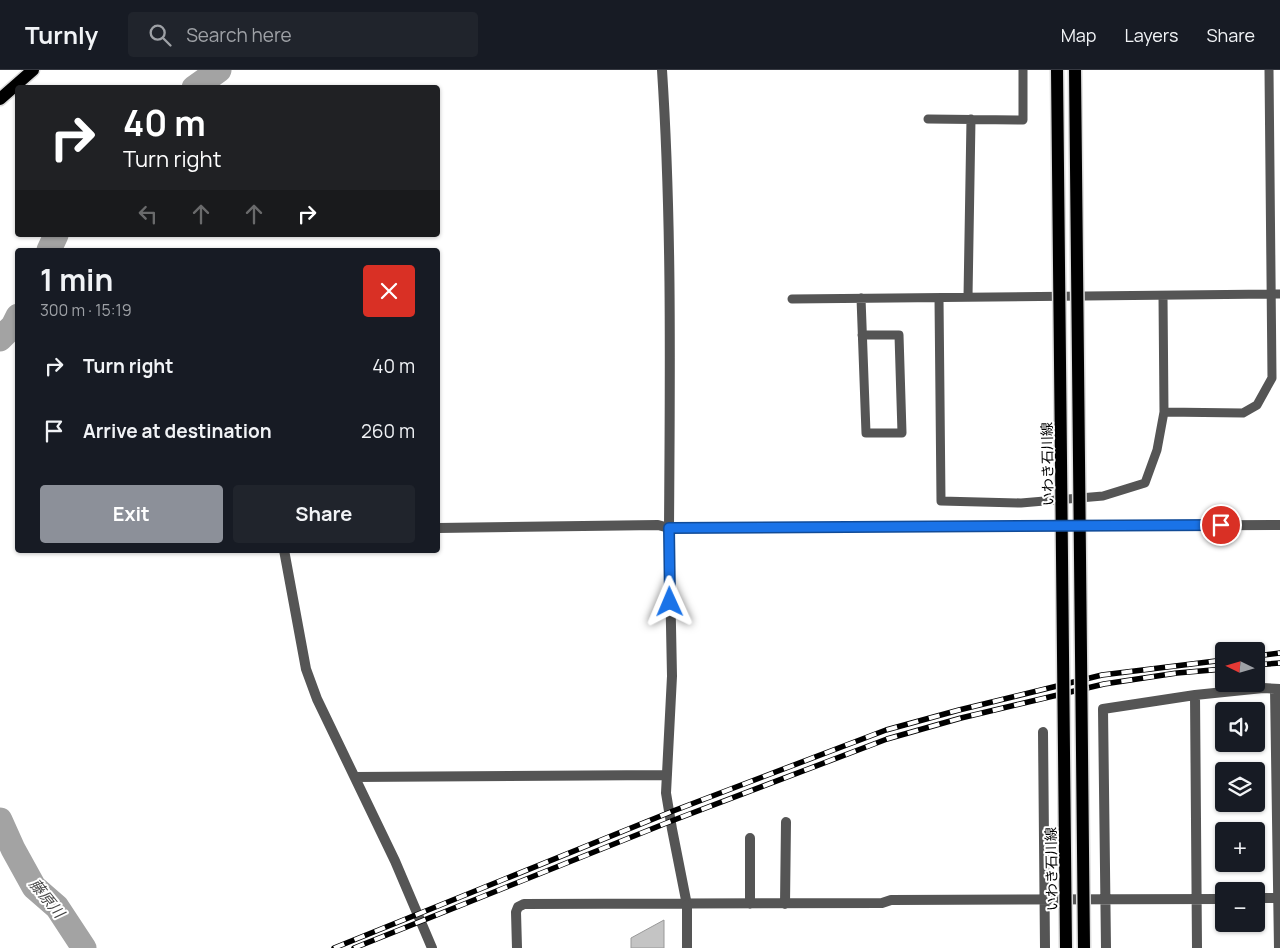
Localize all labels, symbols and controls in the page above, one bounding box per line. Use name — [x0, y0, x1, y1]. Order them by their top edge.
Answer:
search box — [128, 12, 478, 57]
text: Turnly — [25, 18, 98, 51]
icon: search — [146, 21, 174, 49]
text: Search here — [186, 22, 292, 48]
text: Map — [1061, 23, 1096, 47]
text: Layers — [1124, 23, 1178, 47]
text: Share — [1206, 23, 1255, 47]
text: 40 m — [123, 99, 206, 147]
icon: right — [40, 105, 105, 170]
text: Turn right — [123, 144, 221, 174]
icon: left — [134, 200, 162, 228]
icon: ahead — [187, 200, 215, 228]
icon: ahead — [240, 200, 268, 228]
icon: right — [293, 200, 321, 228]
text: 1 min — [40, 259, 113, 300]
button: close — [363, 265, 415, 317]
text: 300 m · 15:19 — [40, 299, 132, 321]
icon: right — [40, 352, 68, 380]
text: Turn right — [83, 353, 173, 379]
text: 40 m — [372, 353, 415, 379]
icon: arrive — [40, 417, 68, 445]
text: Arrive at destination — [83, 418, 272, 444]
text: 260 m — [361, 418, 415, 444]
street label: いわき石川線 — [1037, 422, 1057, 506]
button: Exit — [40, 485, 223, 543]
button: Share — [233, 485, 415, 543]
pin — [1200, 504, 1242, 546]
icon: arrive — [1207, 511, 1235, 539]
position arrow — [643, 575, 695, 627]
north arrow — [1215, 642, 1265, 692]
map controls — [1215, 642, 1265, 932]
button: sound — [1215, 702, 1265, 752]
button: layers — [1215, 762, 1265, 812]
button: + — [1215, 822, 1265, 872]
street label: いわき石川線 — [1041, 827, 1061, 911]
water label: 藤原川 — [25, 874, 71, 924]
button: − — [1215, 882, 1265, 932]

